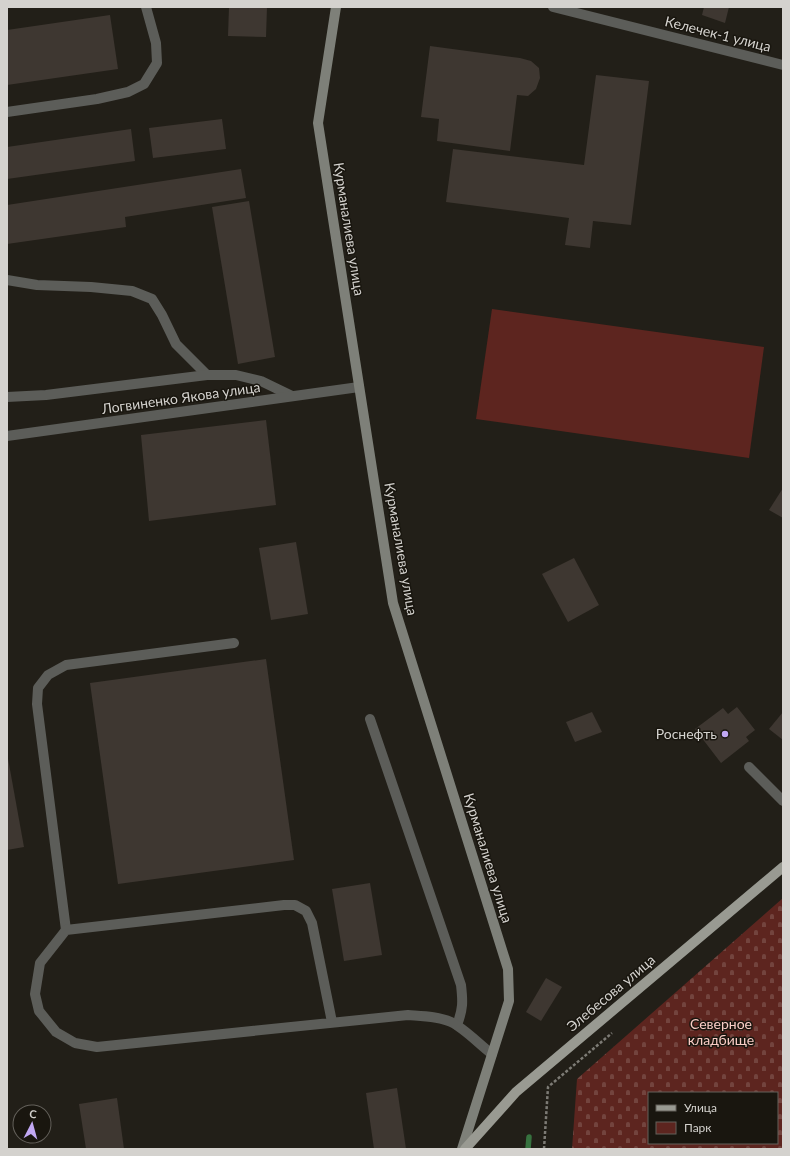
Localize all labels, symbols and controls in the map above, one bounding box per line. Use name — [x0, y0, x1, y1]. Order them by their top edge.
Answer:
street label: Келечек-1 улица — [663, 12, 773, 55]
street label: Курманалиева улица — [331, 161, 368, 297]
street label: Логвиненко Якова улица — [99, 378, 261, 417]
street label: Курманалиева улица — [381, 481, 422, 617]
place label: Роснефть — [656, 725, 717, 742]
marker: Роснефть — [720, 729, 730, 739]
street label: Курманалиева улица — [461, 791, 516, 925]
street label: Элебесова улица — [563, 951, 658, 1035]
park label: Северное кладбище — [688, 1015, 754, 1048]
legend — [648, 1092, 778, 1144]
text: Улица — [684, 1100, 717, 1115]
north arrow — [12, 1104, 52, 1144]
text: С — [29, 1107, 38, 1120]
text: Парк — [684, 1120, 712, 1135]

